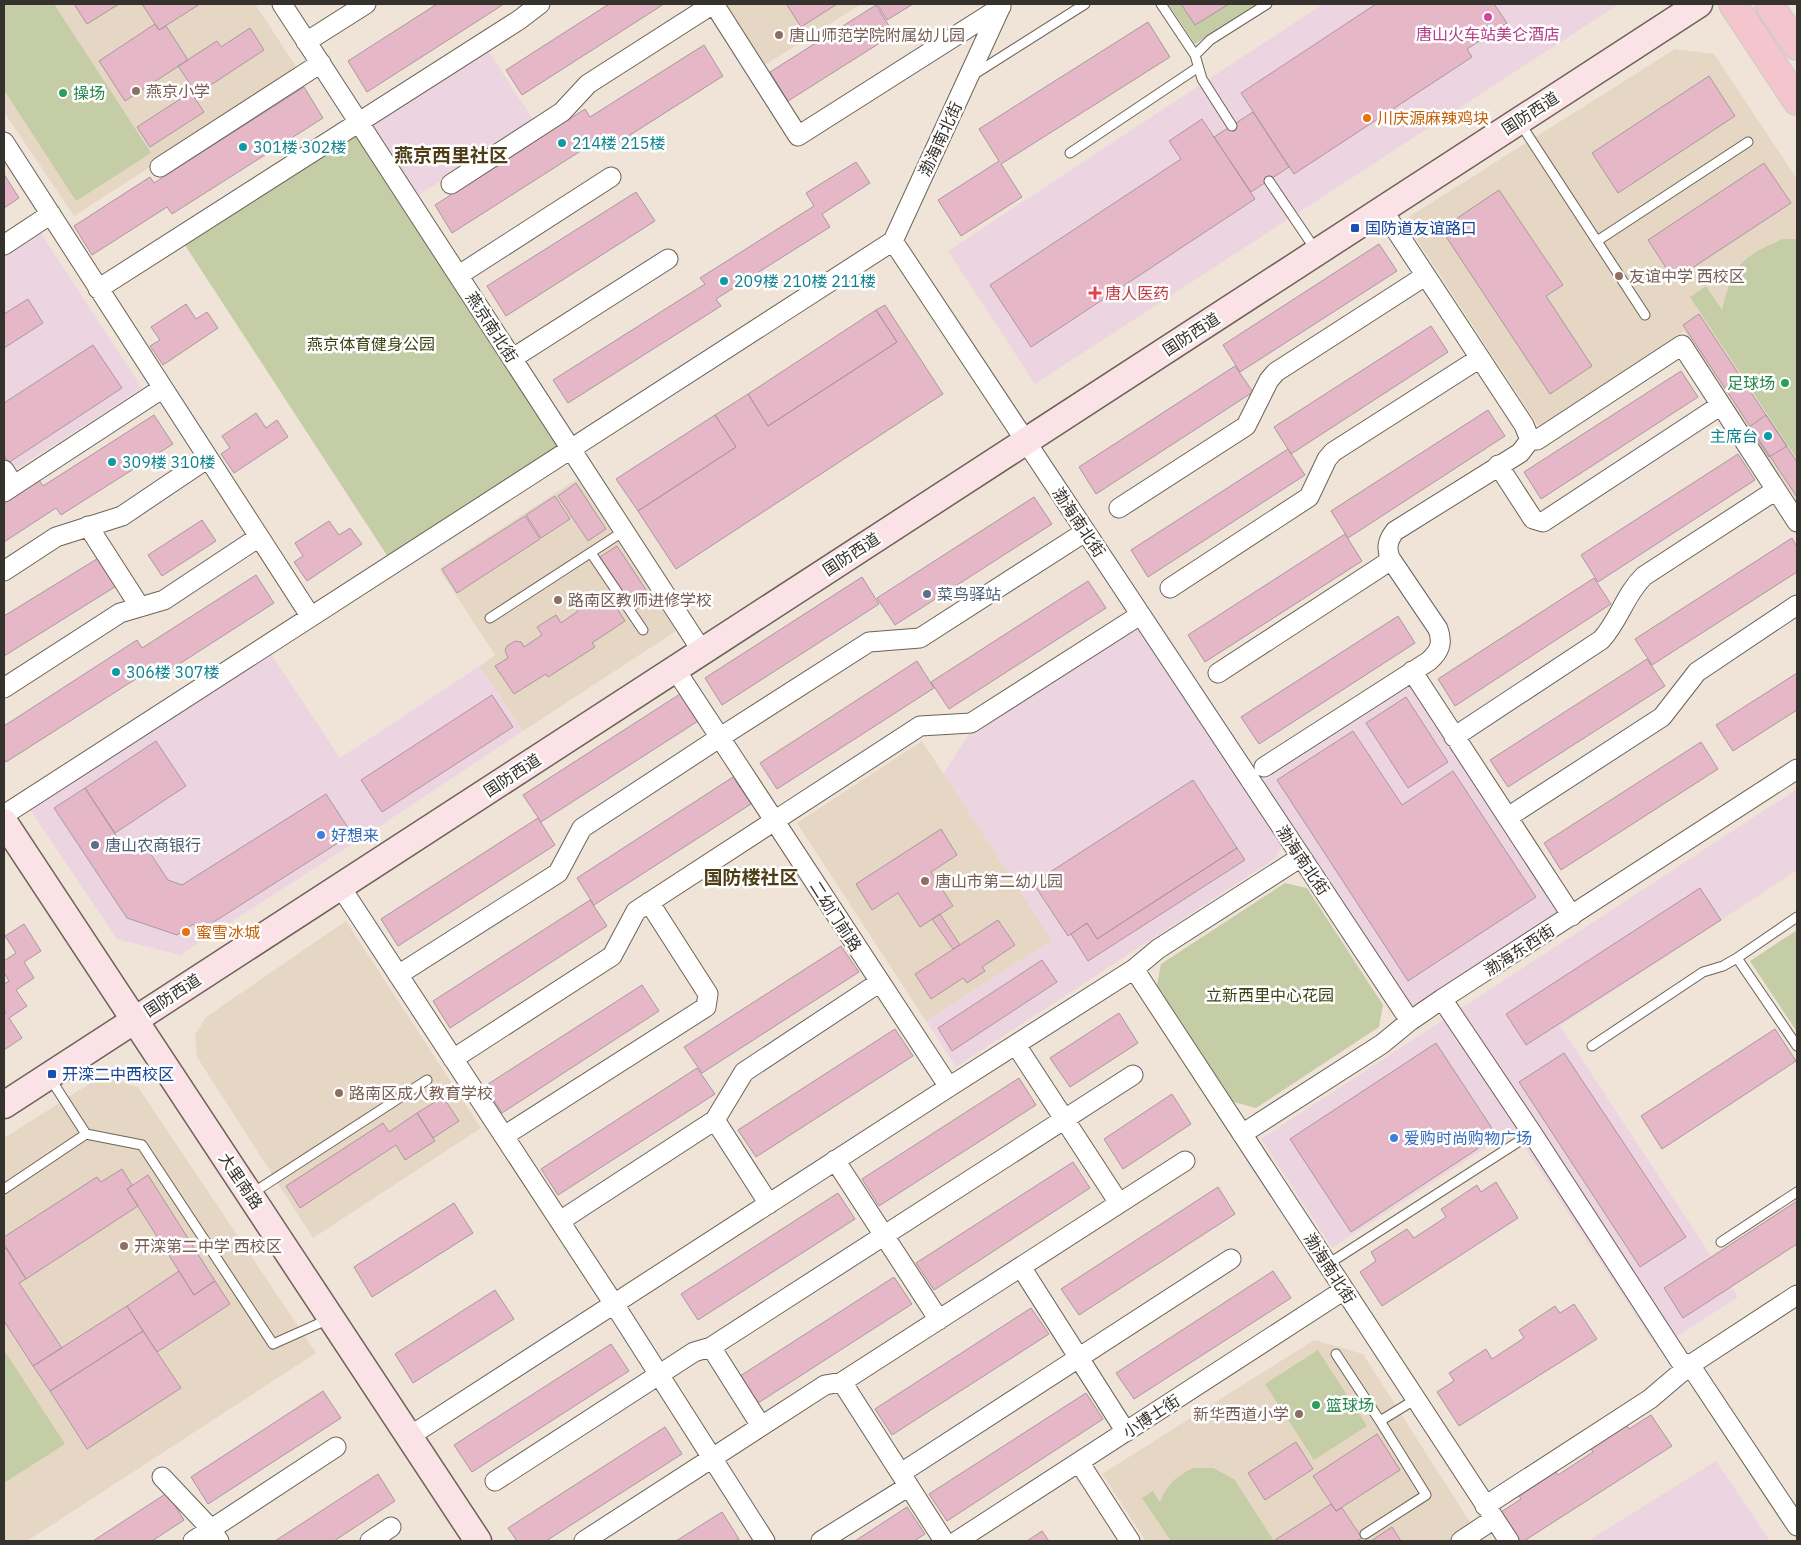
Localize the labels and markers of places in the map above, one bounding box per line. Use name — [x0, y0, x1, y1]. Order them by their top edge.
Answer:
marker: 唐山火车站美仑酒店 — [1482, 11, 1494, 23]
place label: 唐山火车站美仑酒店 — [1416, 24, 1560, 44]
place label: 唐山师范学院附属幼儿园 — [789, 25, 965, 45]
marker: 唐山师范学院附属幼儿园 — [773, 29, 785, 41]
place label: 燕京小学 — [146, 81, 210, 101]
place label: 操场 — [73, 83, 105, 103]
marker: 燕京小学 — [130, 85, 142, 97]
marker: 操场 — [57, 87, 69, 99]
place label: 川庆源麻辣鸡块 — [1377, 108, 1489, 128]
marker: 川庆源麻辣鸡块 — [1361, 112, 1373, 124]
place label: 214楼 215楼 — [572, 133, 665, 153]
place label: 301楼 302楼 — [253, 137, 346, 157]
marker: 214楼 215楼 — [556, 137, 568, 149]
marker: 301楼 302楼 — [237, 141, 249, 153]
place label: 国防道友谊路口 — [1365, 218, 1477, 238]
marker: 国防道友谊路口 — [1349, 222, 1361, 234]
place label: 友谊中学 西校区 — [1629, 266, 1745, 286]
marker: 友谊中学 西校区 — [1613, 270, 1625, 282]
place label: 209楼 210楼 211楼 — [734, 271, 876, 291]
marker: 209楼 210楼 211楼 — [718, 275, 730, 287]
place label: 唐人医药 — [1105, 283, 1169, 303]
marker: 唐人医药 — [1089, 287, 1101, 299]
place label: 足球场 — [1727, 373, 1775, 393]
marker: 足球场 — [1779, 377, 1791, 389]
place label: 主席台 — [1710, 426, 1758, 446]
marker: 主席台 — [1762, 430, 1774, 442]
place label: 309楼 310楼 — [122, 452, 215, 472]
marker: 309楼 310楼 — [106, 456, 118, 468]
place label: 菜鸟驿站 — [937, 584, 1001, 604]
marker: 菜鸟驿站 — [921, 588, 933, 600]
place label: 路南区教师进修学校 — [568, 590, 712, 610]
marker: 路南区教师进修学校 — [552, 594, 564, 606]
place label: 306楼 307楼 — [126, 662, 219, 682]
marker: 306楼 307楼 — [110, 666, 122, 678]
place label: 好想来 — [331, 825, 379, 845]
marker: 好想来 — [315, 829, 327, 841]
place label: 唐山农商银行 — [105, 835, 201, 855]
marker: 唐山农商银行 — [89, 839, 101, 851]
place label: 唐山市第二幼儿园 — [935, 871, 1063, 891]
marker: 唐山市第二幼儿园 — [919, 875, 931, 887]
place label: 蜜雪冰城 — [196, 922, 260, 942]
marker: 蜜雪冰城 — [180, 926, 192, 938]
place label: 开滦二中西校区 — [62, 1064, 174, 1084]
marker: 开滦二中西校区 — [46, 1068, 58, 1080]
place label: 路南区成人教育学校 — [349, 1083, 493, 1103]
marker: 路南区成人教育学校 — [333, 1087, 345, 1099]
place label: 爱购时尚购物广场 — [1404, 1128, 1532, 1148]
marker: 爱购时尚购物广场 — [1388, 1132, 1400, 1144]
place label: 开滦第二中学 西校区 — [134, 1236, 282, 1256]
marker: 开滦第二中学 西校区 — [118, 1240, 130, 1252]
place label: 篮球场 — [1326, 1395, 1374, 1415]
marker: 篮球场 — [1310, 1399, 1322, 1411]
place label: 新华西道小学 — [1193, 1404, 1289, 1424]
marker: 新华西道小学 — [1293, 1408, 1305, 1420]

